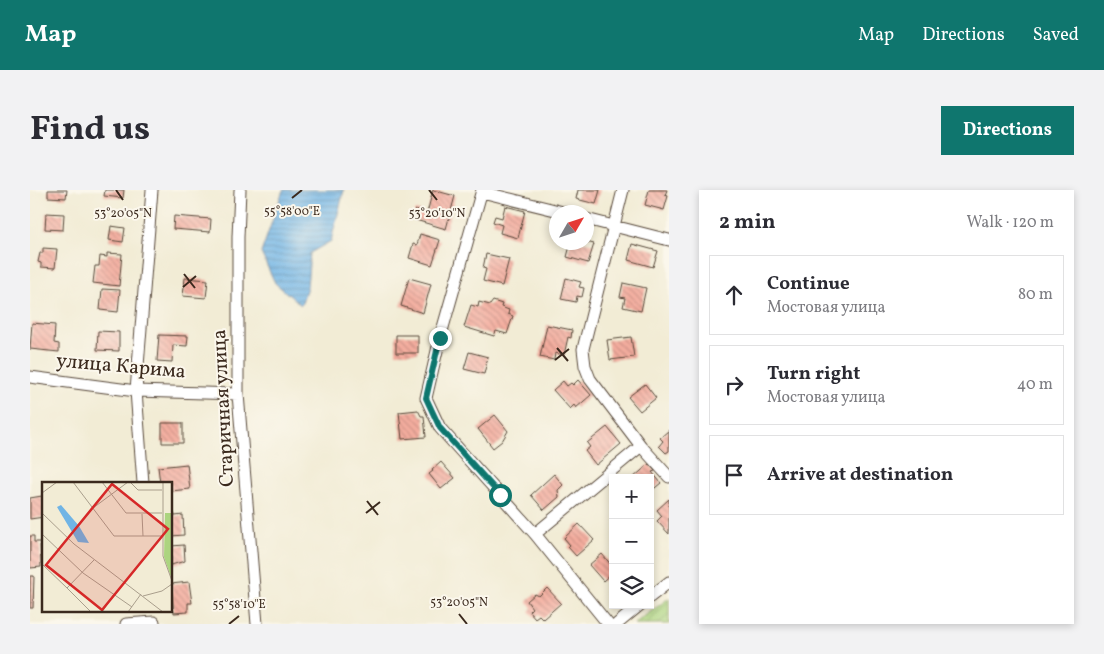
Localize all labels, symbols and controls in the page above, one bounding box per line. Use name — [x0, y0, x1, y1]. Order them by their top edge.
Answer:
text: Map — [25, 18, 76, 52]
text: Map — [858, 23, 894, 48]
text: Directions — [922, 23, 1005, 48]
text: Saved — [1033, 23, 1079, 48]
text: Find us — [30, 106, 150, 154]
button: Directions — [941, 106, 1074, 155]
text: 55°58'00"E — [264, 204, 320, 220]
north arrow — [549, 205, 594, 250]
text: 53°20'05"N — [94, 206, 152, 222]
text: 53°20'10"N — [409, 206, 465, 222]
text: 2 min — [719, 208, 776, 237]
text: Walk · 120 m — [966, 212, 1054, 234]
text: Continue — [767, 271, 850, 297]
icon: ahead — [720, 281, 748, 309]
text: 80 m — [1018, 284, 1053, 306]
text: Мостовая улица — [767, 297, 886, 319]
route end — [429, 327, 452, 350]
street label: Старичная улица — [206, 328, 242, 488]
street label: улица Карима — [55, 347, 187, 387]
text: Turn right — [767, 361, 860, 387]
icon: right — [720, 371, 748, 399]
text: 40 m — [1017, 374, 1053, 396]
text: Мостовая улица — [767, 387, 886, 409]
icon: arrive — [720, 461, 748, 489]
text: Arrive at destination — [767, 462, 953, 488]
map controls — [609, 474, 654, 609]
button: + — [609, 474, 654, 519]
inset map — [42, 482, 172, 612]
route start — [489, 484, 512, 507]
button: − — [609, 519, 654, 564]
button: layers — [609, 564, 654, 609]
text: 53°20'05"N — [430, 595, 488, 611]
text: 55°58'10"E — [212, 597, 266, 613]

